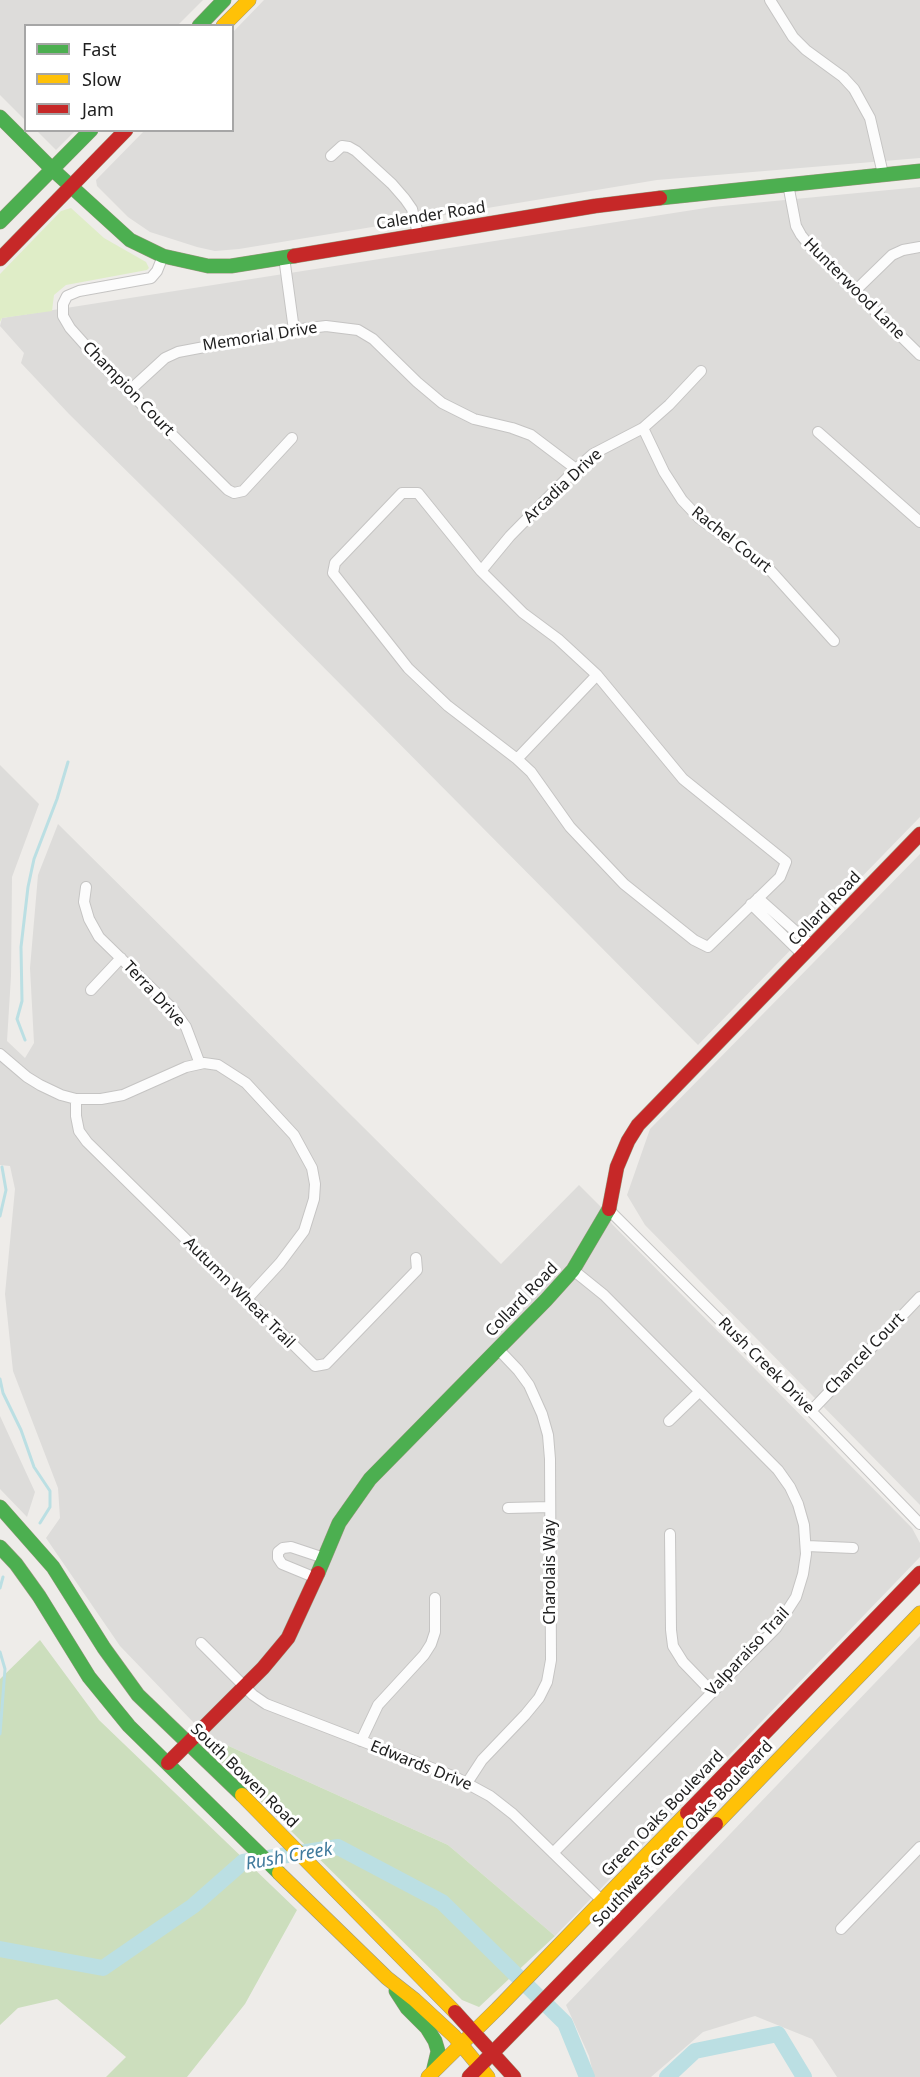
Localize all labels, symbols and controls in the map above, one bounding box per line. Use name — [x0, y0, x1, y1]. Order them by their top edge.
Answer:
legend — [24, 24, 234, 132]
text: Fast — [82, 37, 117, 61]
text: Slow — [82, 67, 121, 91]
text: Jam — [82, 97, 114, 121]
street label: Calender Road — [375, 198, 487, 234]
street label: Hunterwood Lane — [799, 234, 909, 344]
street label: Memorial Drive — [201, 318, 319, 356]
street label: Champion Court — [78, 338, 178, 440]
street label: Arcadia Drive — [520, 445, 606, 527]
street label: Rachel Court — [687, 503, 775, 577]
street label: Collard Road — [785, 868, 865, 950]
street label: Terra Drive — [119, 957, 189, 1031]
street label: Autumn Wheat Trail — [179, 1233, 299, 1353]
street label: Collard Road — [482, 1259, 562, 1341]
street label: Chancel Court — [821, 1309, 909, 1399]
street label: Rush Creek Drive — [714, 1314, 818, 1418]
street label: Charolais Way — [540, 1519, 560, 1625]
street label: Valparaiso Trail — [702, 1604, 794, 1700]
street label: South Bowen Road — [186, 1720, 302, 1832]
street label: Edwards Drive — [367, 1737, 475, 1795]
street label: Southwest Green Oaks Boulevard — [589, 1737, 777, 1931]
street label: Green Oaks Boulevard — [598, 1747, 728, 1881]
water label: Rush Creek — [244, 1839, 334, 1875]

